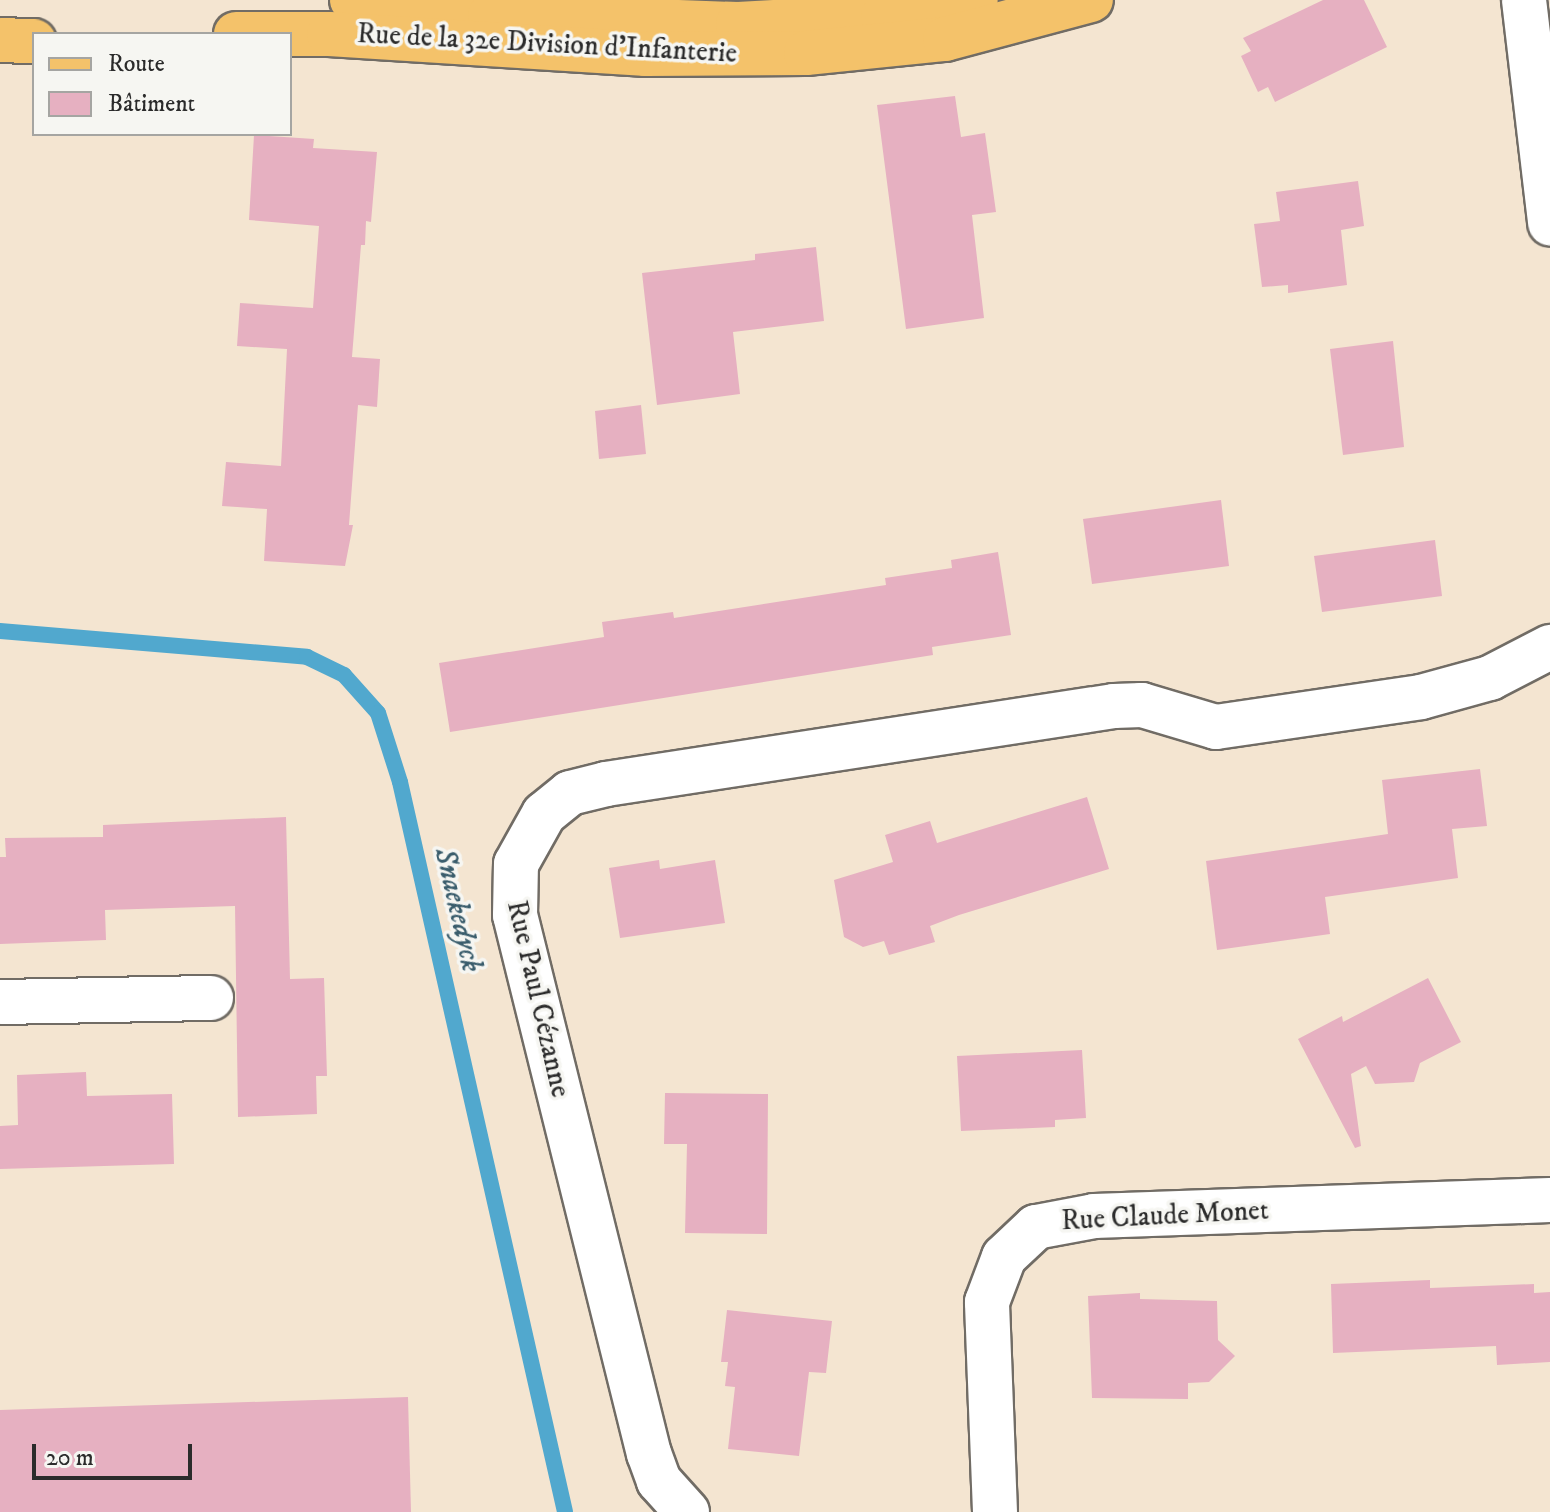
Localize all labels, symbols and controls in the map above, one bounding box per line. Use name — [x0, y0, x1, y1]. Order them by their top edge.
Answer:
street label: Rue de la 32e Division d'Infanterie — [356, 17, 738, 71]
legend — [32, 32, 292, 136]
text: Route — [108, 49, 165, 79]
text: Bâtiment — [108, 89, 195, 119]
water label: Snaekedyck — [425, 844, 489, 976]
street label: Rue Paul Cézanne — [499, 897, 577, 1101]
street label: Rue Claude Monet — [1060, 1194, 1270, 1238]
scale bar — [36, 1428, 196, 1478]
text: 20 m — [46, 1443, 94, 1473]

